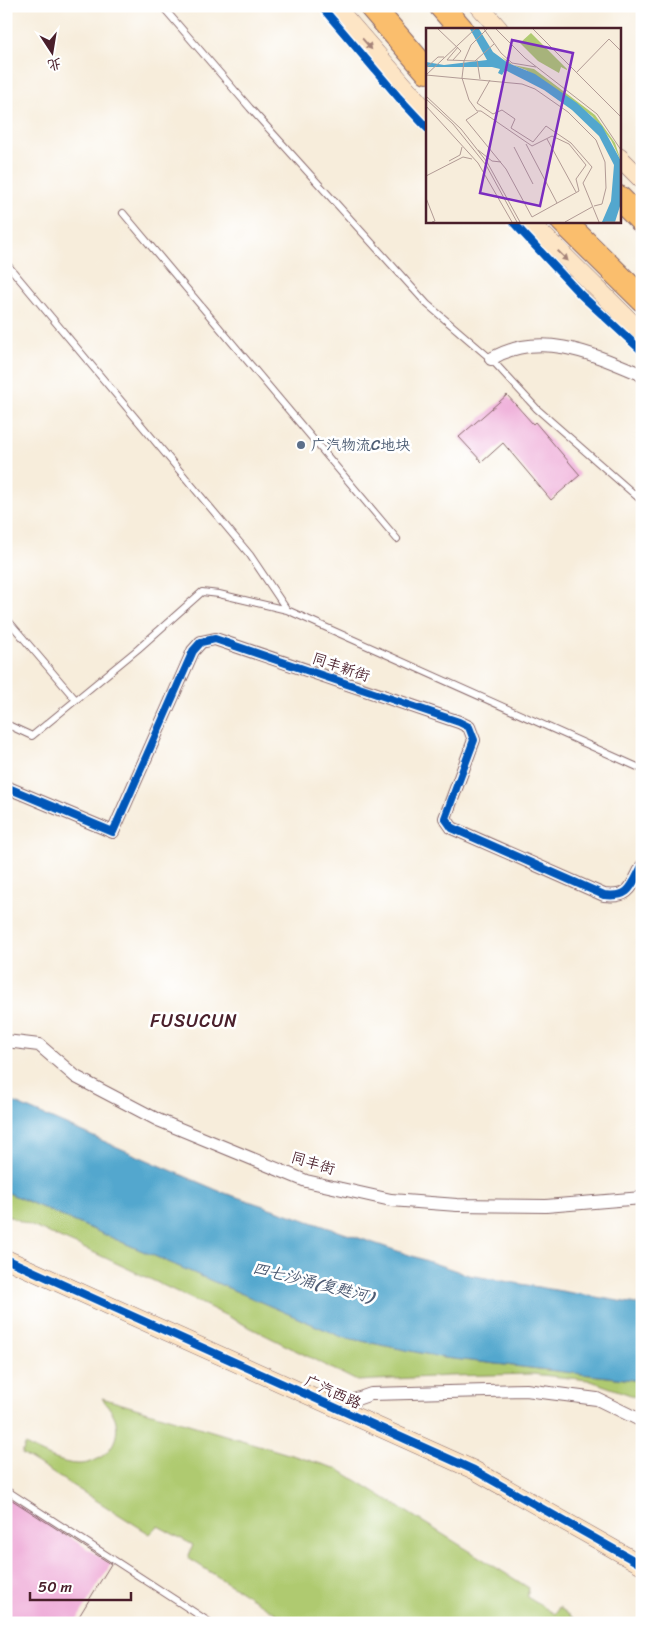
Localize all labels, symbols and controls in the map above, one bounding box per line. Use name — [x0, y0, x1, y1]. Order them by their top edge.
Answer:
north arrow — [28, 28, 78, 78]
inset map — [426, 28, 620, 222]
one-way arrow — [361, 37, 372, 50]
text: 北 — [45, 51, 64, 78]
one-way arrow — [557, 250, 569, 262]
place label: 广汽物流C地块 — [311, 432, 410, 458]
marker: 广汽物流C地块 — [295, 439, 307, 451]
street label: 同丰新街 — [308, 645, 374, 689]
district label: FUSUCUN — [150, 1005, 238, 1037]
street label: 同丰街 — [288, 1144, 338, 1182]
water label: 四七沙涌(复甦河) — [250, 1253, 380, 1312]
street label: 广汽西路 — [300, 1368, 366, 1416]
scale bar — [30, 1569, 131, 1601]
text: 50 m — [38, 1574, 73, 1600]

